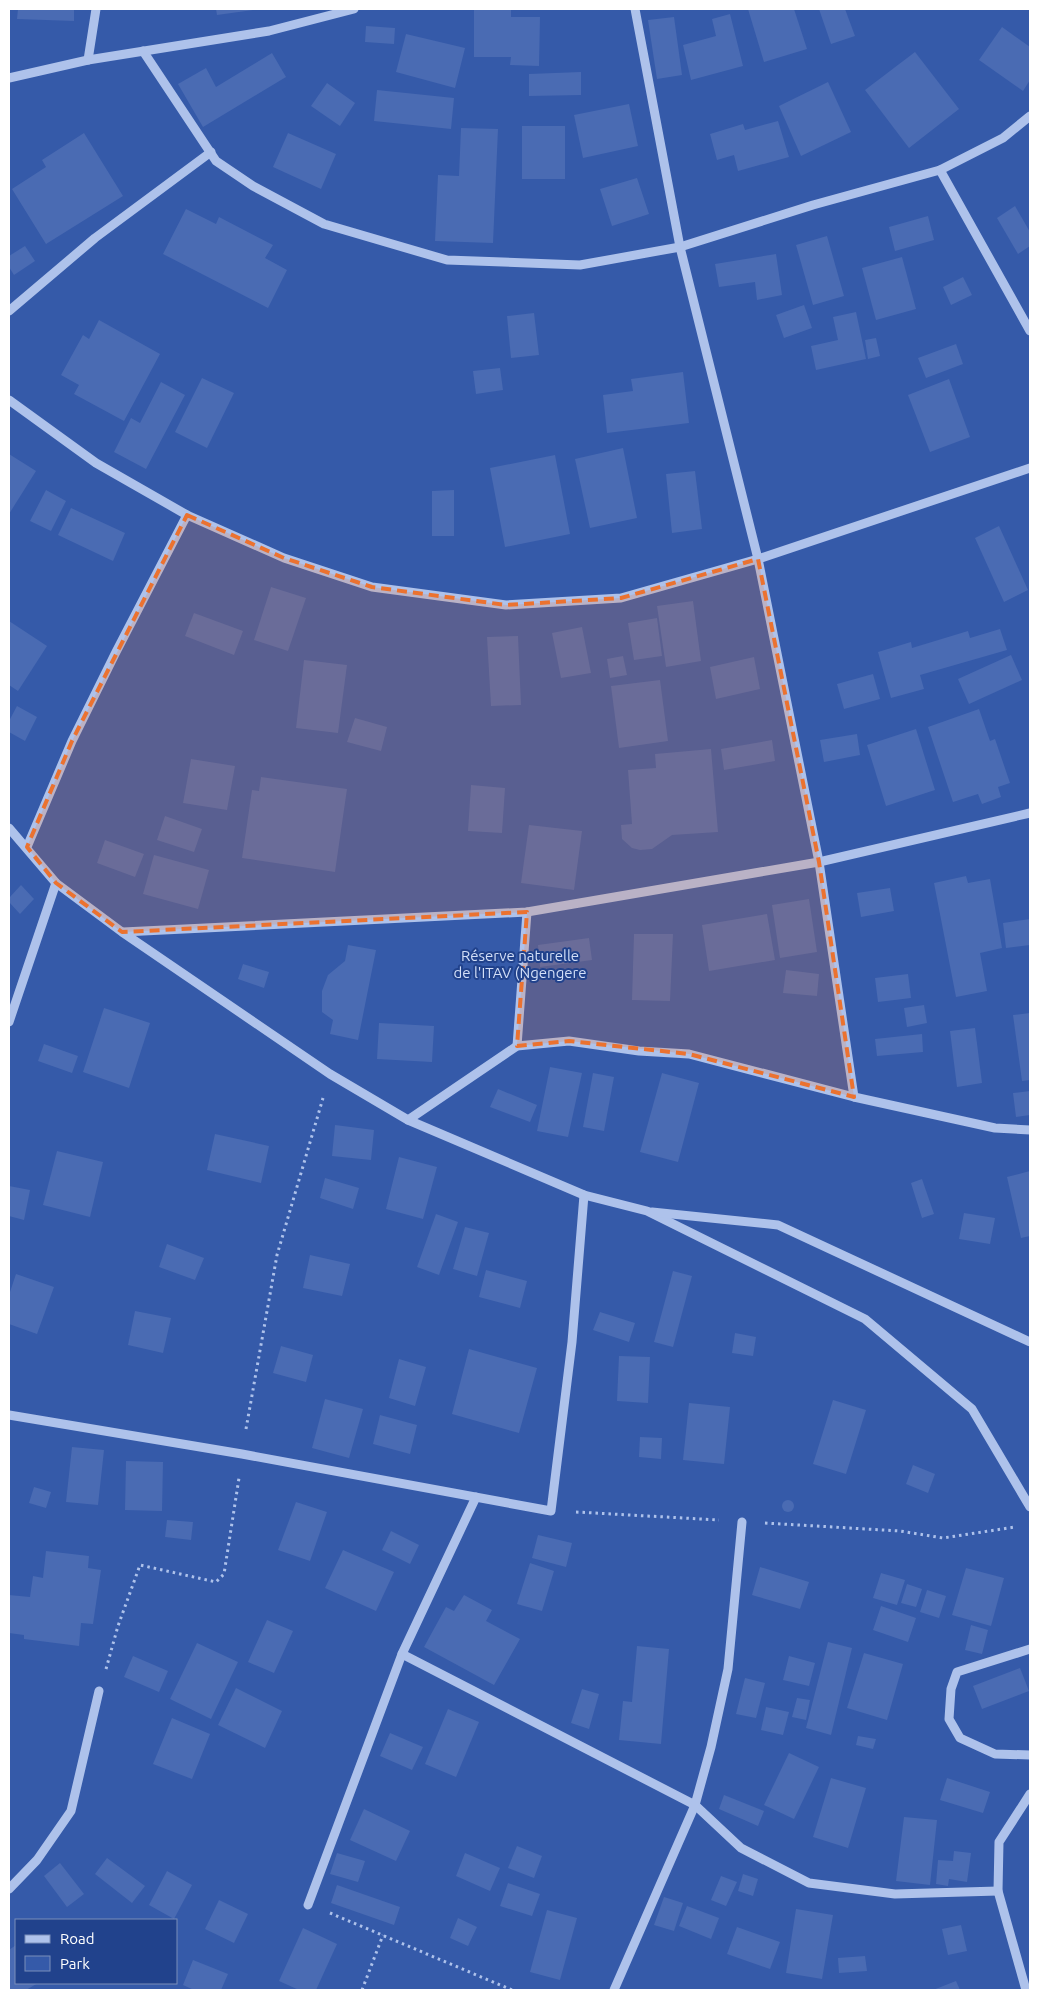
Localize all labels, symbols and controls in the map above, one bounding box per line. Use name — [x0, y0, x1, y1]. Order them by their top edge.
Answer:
park label: Réserve naturelle de l'ITAV (Ngengere — [453, 947, 587, 981]
legend — [15, 1919, 178, 1984]
text: Road — [60, 1930, 95, 1947]
text: Park — [60, 1955, 90, 1972]

